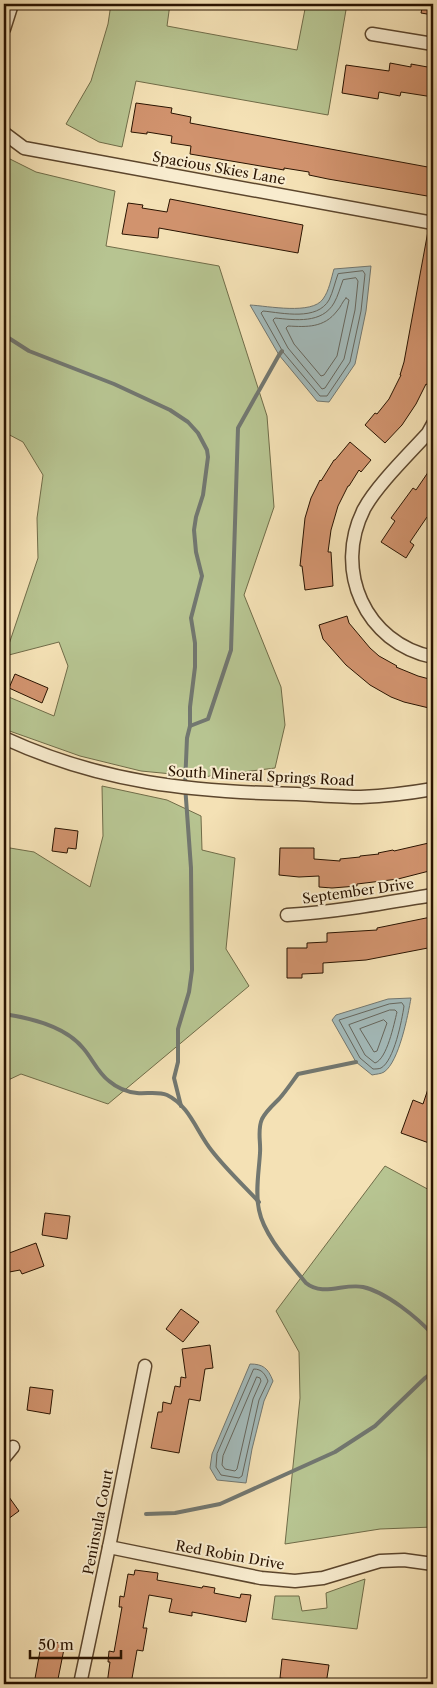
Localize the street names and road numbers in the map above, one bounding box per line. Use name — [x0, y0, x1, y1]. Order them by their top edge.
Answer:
street label: Spacious Skies Lane — [151, 147, 287, 189]
street label: South Mineral Springs Road — [167, 762, 355, 790]
street label: September Drive — [301, 874, 415, 908]
street label: Peninsula Court — [79, 1468, 117, 1576]
street label: Red Robin Drive — [174, 1537, 286, 1573]

